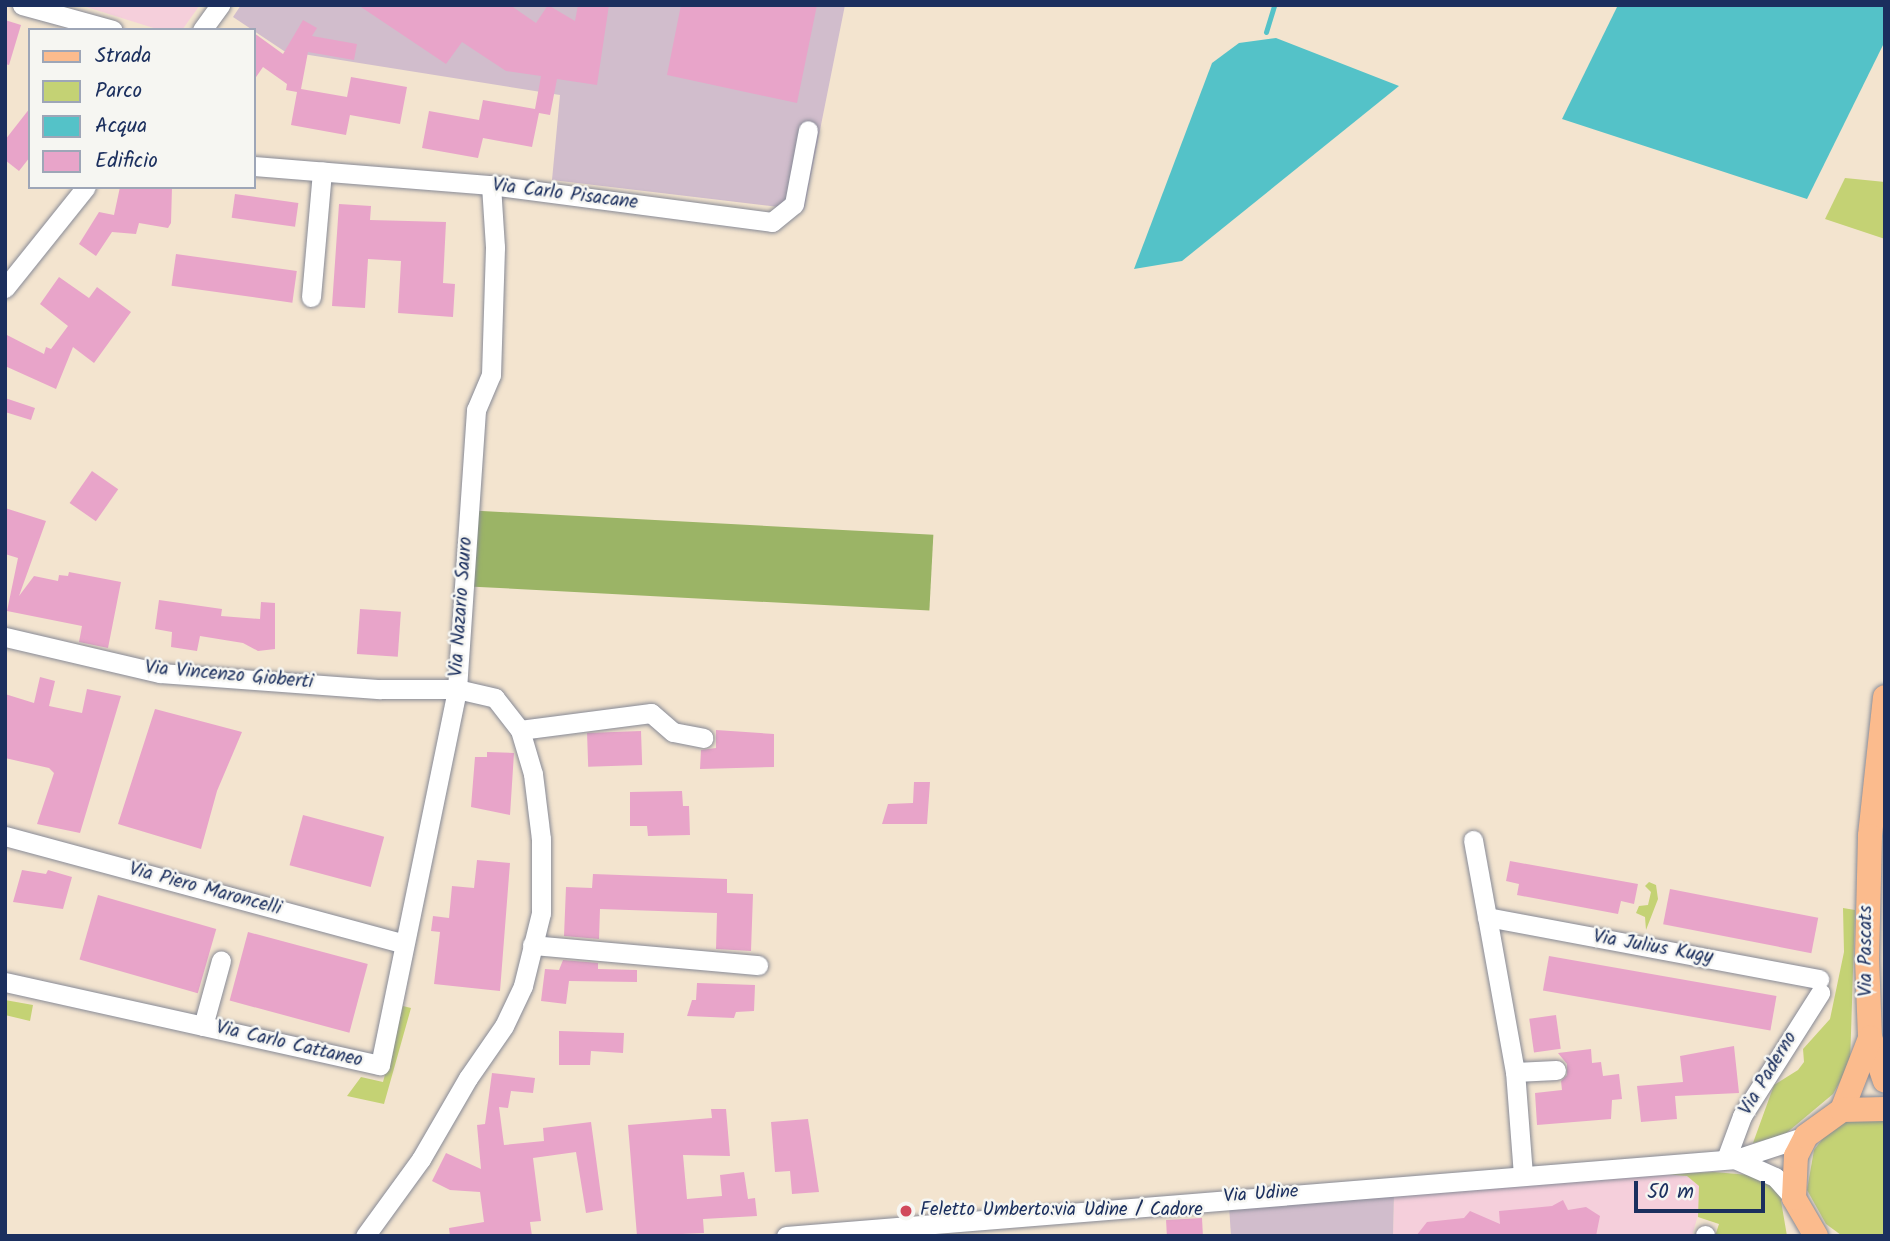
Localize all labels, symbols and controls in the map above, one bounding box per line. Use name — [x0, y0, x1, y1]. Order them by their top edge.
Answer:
legend — [28, 28, 256, 189]
text: Strada — [95, 40, 151, 73]
text: Parco — [95, 75, 142, 108]
text: Acqua — [95, 110, 147, 143]
text: Edificio — [95, 145, 158, 178]
street label: Via Carlo Pisacane — [491, 175, 639, 215]
street label: Via Nazario Sauro — [446, 536, 478, 678]
street label: Via Vincenzo Gioberti — [144, 657, 314, 695]
street label: Via Piero Maroncelli — [126, 859, 284, 921]
street label: Via Pascats — [1856, 905, 1878, 997]
street label: Via Julius Kugy — [1591, 926, 1715, 970]
street label: Via Carlo Cattaneo — [213, 1017, 365, 1073]
street label: Via Paderno — [1735, 1028, 1803, 1120]
scale bar — [1638, 1168, 1769, 1212]
text: 50 m — [1647, 1176, 1694, 1209]
street label: Via Udine — [1223, 1181, 1299, 1209]
place label: Feletto Umberto:via Udine / Cadore — [920, 1200, 1203, 1222]
marker: Feletto Umberto:via Udine / Cadore — [898, 1203, 914, 1219]

